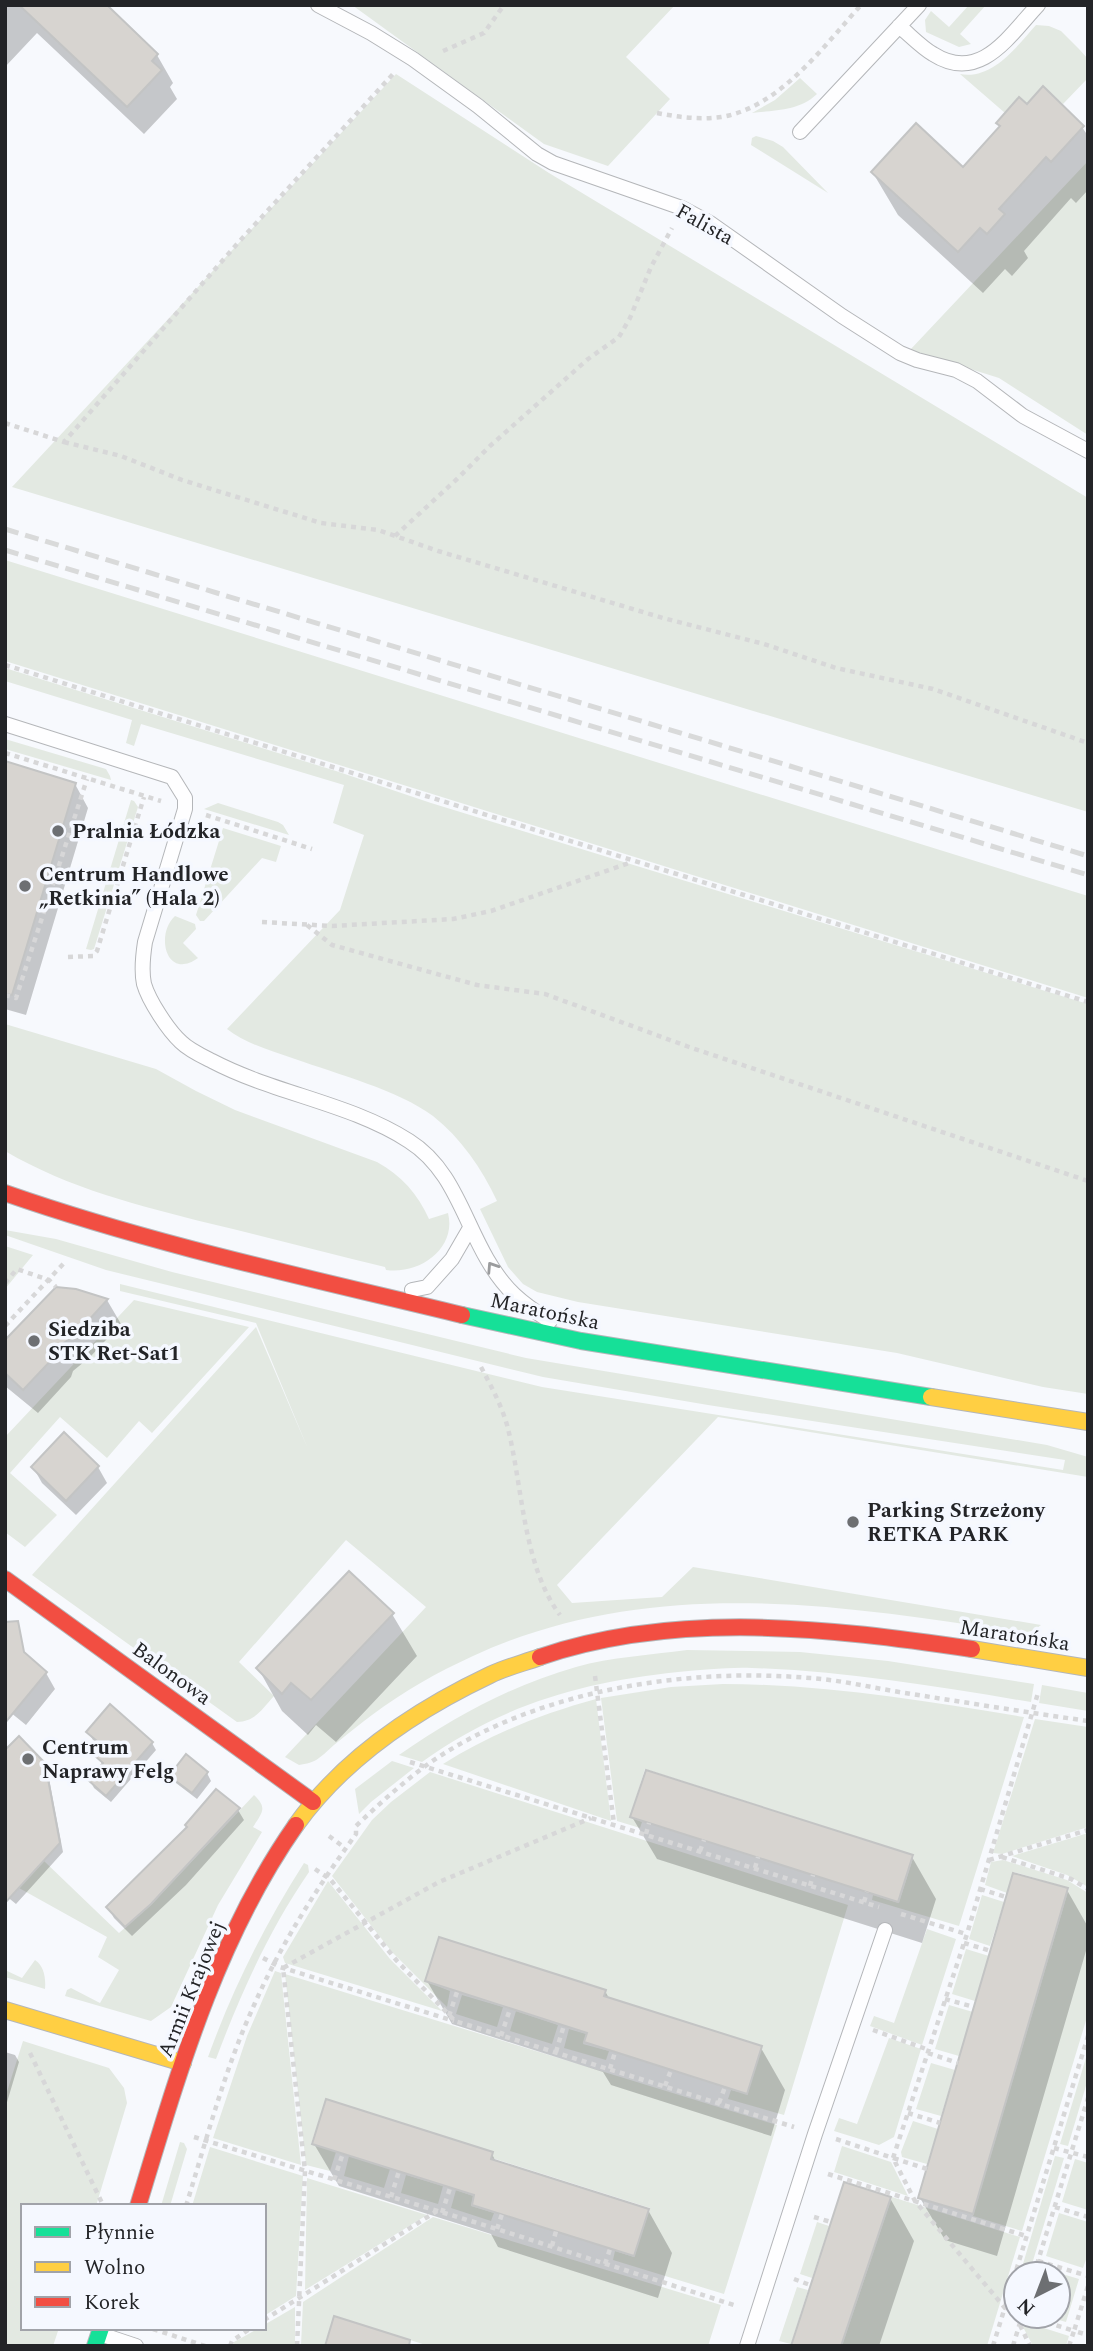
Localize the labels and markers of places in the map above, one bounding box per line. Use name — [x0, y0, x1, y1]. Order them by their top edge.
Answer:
place label: Pralnia Łódzka — [72, 816, 221, 848]
marker: Pralnia Łódzka — [50, 823, 66, 839]
place label: Centrum Handlowe „Retkinia” (Hala 2) — [39, 859, 229, 915]
marker: Centrum Handlowe „Retkinia” (Hala 2) — [17, 878, 33, 894]
place label: Siedziba STK Ret-Sat1 — [48, 1314, 180, 1370]
marker: Siedziba STK Ret-Sat1 — [26, 1333, 42, 1349]
place label: Parking Strzeżony RETKA PARK — [867, 1495, 1046, 1551]
marker: Parking Strzeżony RETKA PARK — [845, 1514, 861, 1530]
place label: Centrum Naprawy Felg — [42, 1732, 174, 1788]
marker: Centrum Naprawy Felg — [20, 1751, 36, 1767]

